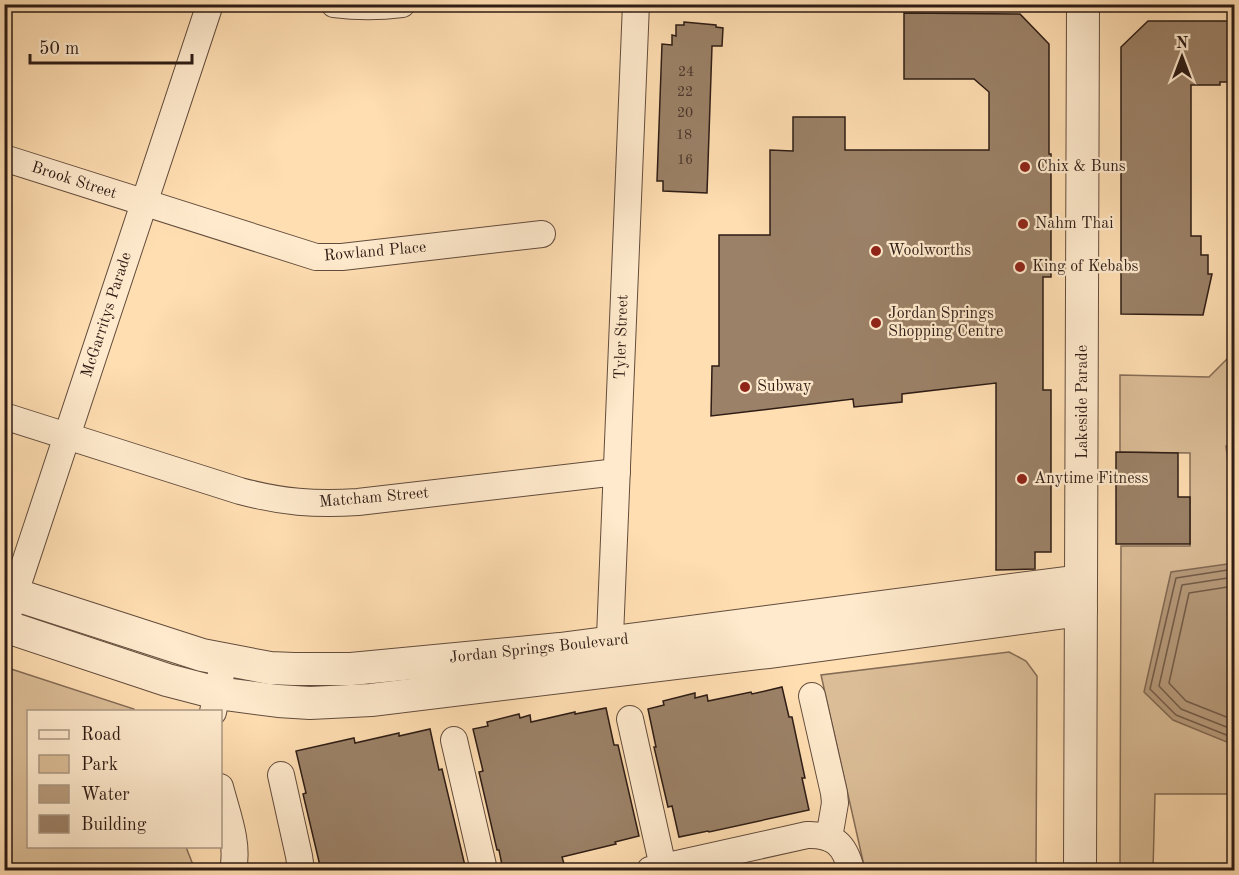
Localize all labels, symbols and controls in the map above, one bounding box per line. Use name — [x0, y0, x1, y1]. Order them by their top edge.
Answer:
scale bar — [30, 27, 192, 65]
north arrow — [1152, 27, 1212, 87]
text: N — [1176, 36, 1189, 52]
text: 50 m — [39, 40, 79, 58]
house number: 24 — [678, 65, 694, 79]
house number: 22 — [677, 85, 693, 99]
house number: 20 — [677, 106, 693, 120]
house number: 18 — [676, 128, 692, 142]
house number: 16 — [677, 153, 693, 167]
place label: Chix & Buns — [1037, 159, 1126, 175]
street label: Brook Street — [29, 160, 119, 202]
marker: Chix & Buns — [1018, 160, 1032, 174]
place label: Nahm Thai — [1035, 216, 1113, 232]
marker: Nahm Thai — [1016, 217, 1030, 231]
street label: Rowland Place — [323, 240, 427, 264]
place label: Woolworths — [888, 243, 971, 259]
marker: Woolworths — [869, 244, 883, 258]
street label: McGarritys Parade — [79, 250, 135, 380]
place label: King of Kebabs — [1032, 259, 1139, 275]
marker: King of Kebabs — [1013, 260, 1027, 274]
street label: Tyler Street — [613, 294, 631, 380]
place label: Jordan Springs Shopping Centre — [888, 306, 1003, 340]
marker: Jordan Springs Shopping Centre — [869, 316, 883, 330]
street label: Lakeside Parade — [1075, 345, 1091, 459]
place label: Subway — [757, 379, 812, 395]
marker: Subway — [738, 380, 752, 394]
place label: Anytime Fitness — [1034, 471, 1148, 487]
marker: Anytime Fitness — [1015, 472, 1029, 486]
street label: Matcham Street — [318, 485, 430, 511]
street label: Jordan Springs Boulevard — [449, 632, 629, 666]
legend — [27, 710, 222, 848]
text: Road — [81, 726, 121, 744]
text: Park — [81, 756, 118, 774]
text: Water — [81, 786, 130, 804]
text: Building — [81, 816, 147, 834]

